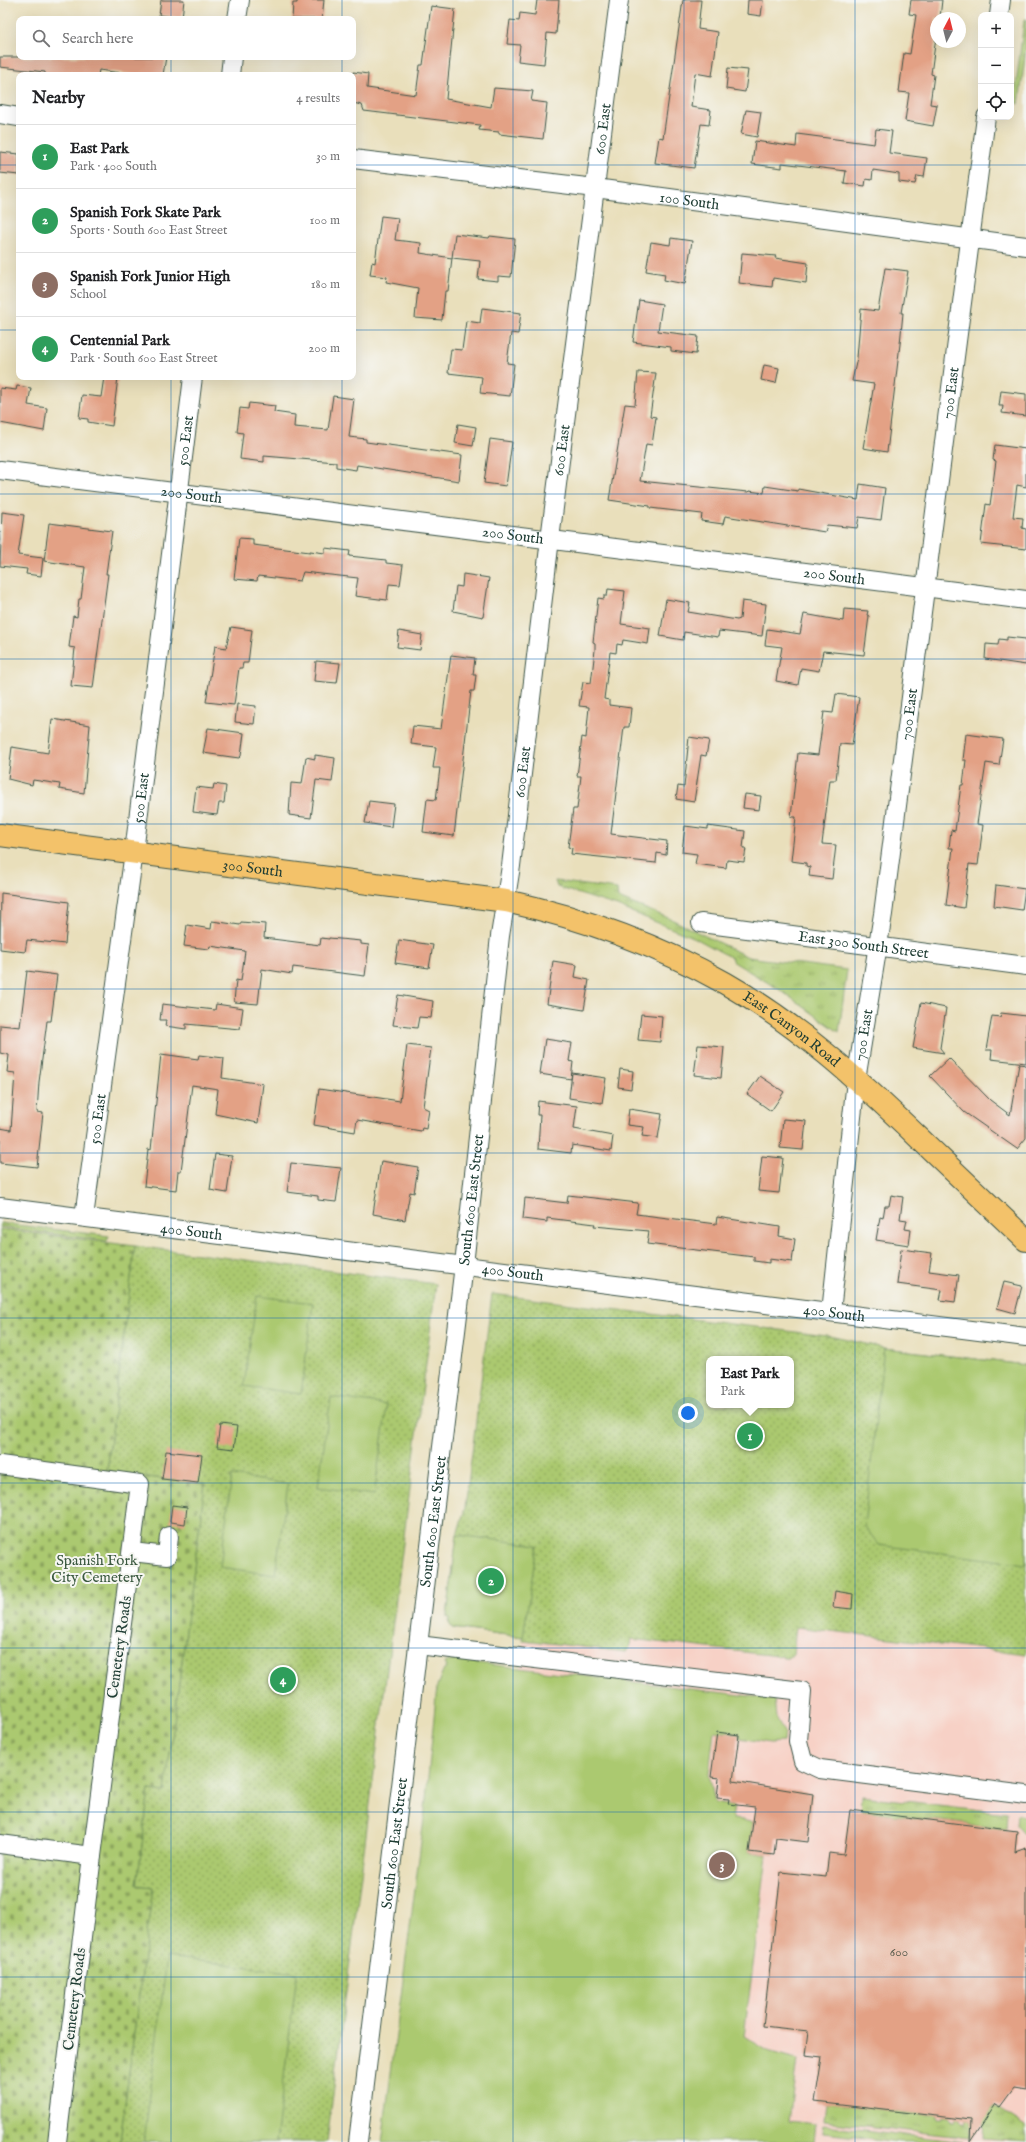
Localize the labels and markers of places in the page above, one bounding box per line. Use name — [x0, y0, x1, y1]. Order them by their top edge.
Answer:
pin: 1 — [737, 1421, 763, 1451]
pin: 2 — [478, 1566, 504, 1596]
pin: 4 — [270, 1665, 296, 1695]
pin: 3 — [709, 1850, 735, 1880]

